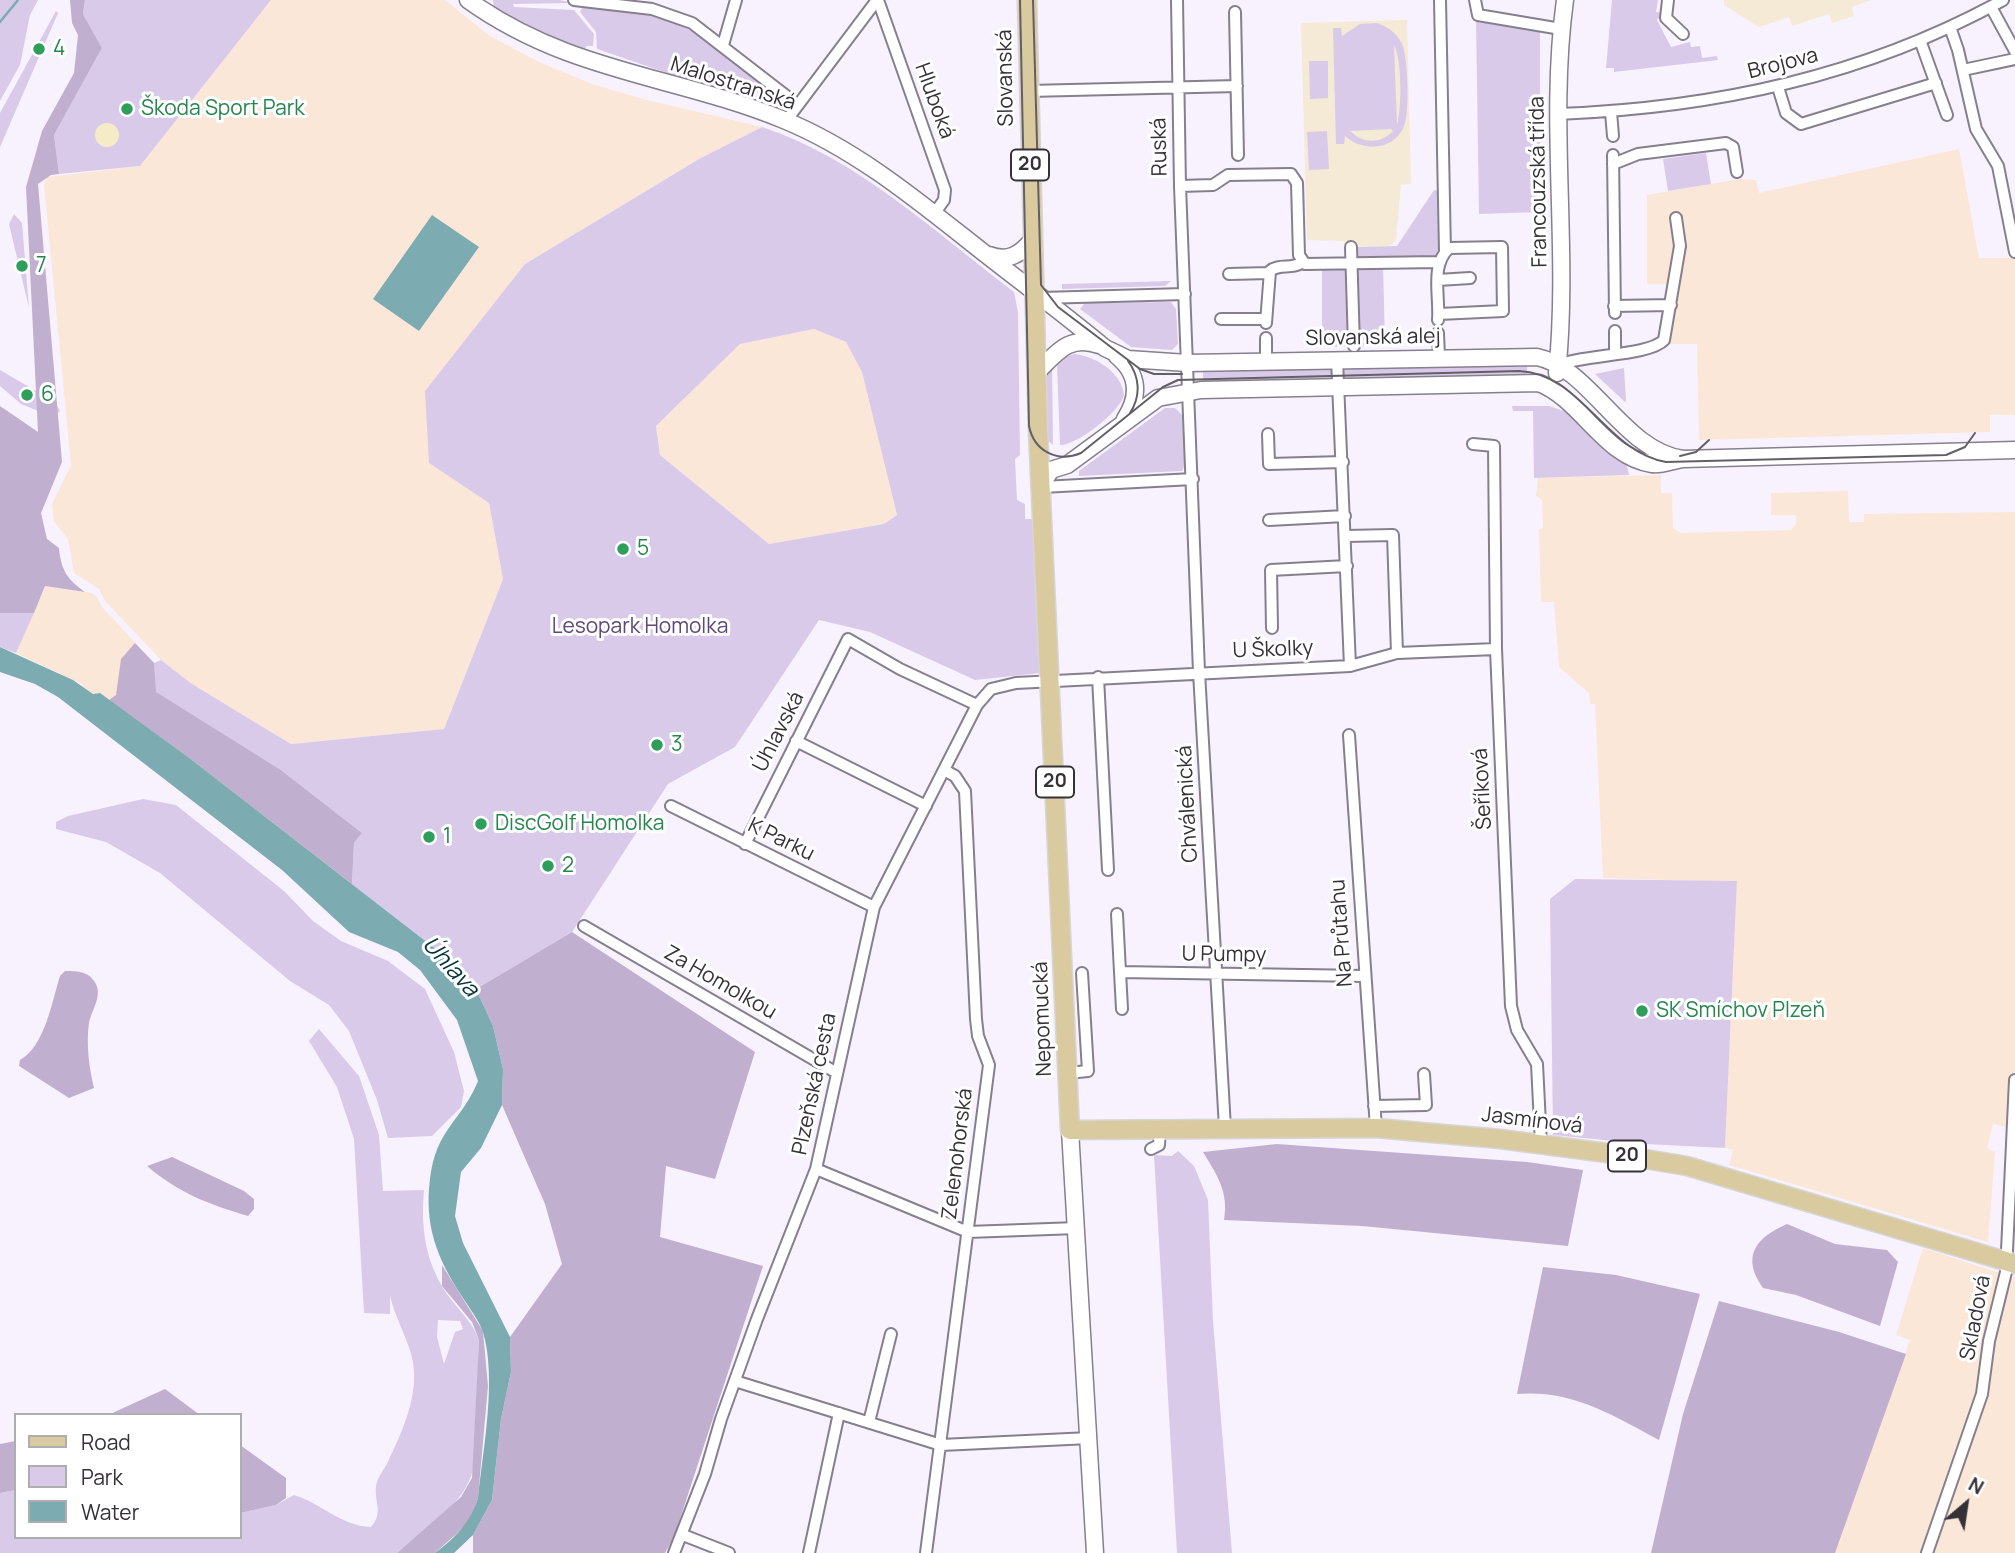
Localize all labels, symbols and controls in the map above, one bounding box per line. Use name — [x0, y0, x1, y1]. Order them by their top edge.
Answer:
street label: Slovanská — [993, 29, 1019, 127]
place label: 4 — [53, 36, 65, 62]
marker: 4 — [31, 41, 47, 57]
street label: Brojova — [1745, 43, 1821, 85]
street label: Malostranská — [667, 52, 799, 116]
street label: Hluboká — [909, 60, 959, 142]
place label: Škoda Sport Park — [141, 96, 305, 122]
street label: Francouzská třída — [1525, 96, 1553, 268]
marker: Škoda Sport Park — [119, 101, 135, 117]
street label: Ruská — [1147, 117, 1173, 177]
road number: 20 — [1011, 150, 1049, 181]
place label: 7 — [36, 253, 47, 279]
marker: 7 — [14, 258, 30, 274]
street label: Slovanská alej — [1305, 324, 1441, 352]
place label: 6 — [41, 382, 54, 408]
marker: 6 — [19, 387, 35, 403]
place label: 5 — [637, 536, 649, 562]
marker: 5 — [615, 541, 631, 557]
park label: Lesopark Homolka — [552, 614, 728, 640]
street label: U Školky — [1232, 636, 1314, 664]
street label: Úhlavská — [748, 688, 810, 776]
place label: 3 — [671, 732, 683, 758]
marker: 3 — [649, 737, 665, 753]
street label: Chválenická — [1172, 745, 1204, 863]
street label: Šeříková — [1468, 748, 1498, 830]
road number: 20 — [1036, 766, 1074, 797]
place label: DiscGolf Homolka — [495, 811, 664, 837]
street label: K Parku — [744, 813, 818, 867]
marker: DiscGolf Homolka — [473, 816, 489, 832]
place label: 1 — [443, 824, 451, 850]
marker: 1 — [421, 829, 437, 845]
place label: 2 — [562, 853, 574, 879]
marker: 2 — [540, 858, 556, 874]
street label: Na Průtahu — [1326, 878, 1358, 988]
water label: Úhlava — [416, 931, 484, 1003]
street label: Za Homolkou — [659, 941, 781, 1025]
street label: U Pumpy — [1181, 942, 1267, 968]
street label: Nepomucká — [1028, 961, 1058, 1077]
place label: SK Smíchov Plzeň — [1656, 998, 1825, 1024]
marker: SK Smíchov Plzeň — [1634, 1003, 1650, 1019]
street label: Plzeňská cesta — [788, 1011, 842, 1157]
street label: Zelenohorská — [937, 1087, 979, 1221]
street label: Jasmínová — [1480, 1102, 1584, 1140]
road number: 20 — [1608, 1140, 1646, 1172]
street label: Skladová — [1955, 1273, 1997, 1363]
legend — [14, 1413, 242, 1539]
text: Road — [81, 1428, 131, 1456]
text: Park — [81, 1463, 123, 1491]
north arrow — [1931, 1469, 2001, 1539]
text: N — [1964, 1471, 1988, 1500]
text: Water — [81, 1498, 139, 1526]

